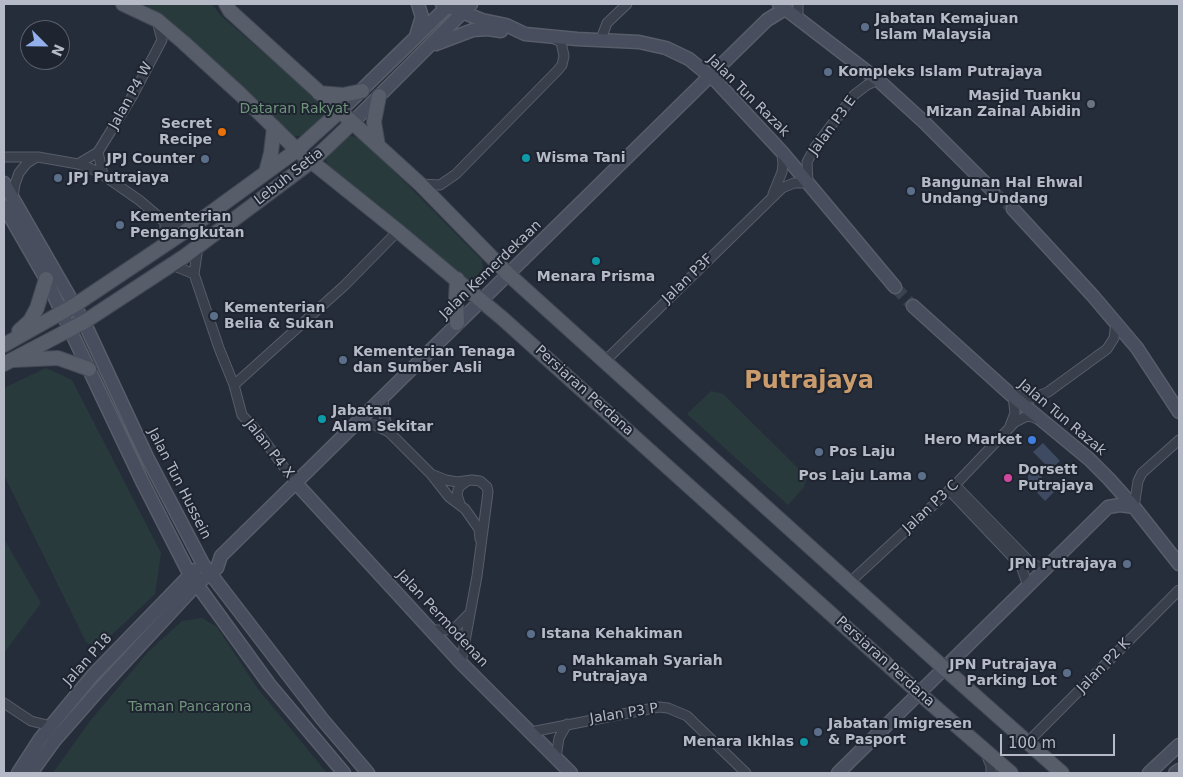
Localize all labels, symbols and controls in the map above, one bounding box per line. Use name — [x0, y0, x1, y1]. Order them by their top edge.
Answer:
place label: Jabatan Kemajuan Islam Malaysia — [875, 11, 1018, 44]
north arrow — [20, 20, 70, 70]
marker: Jabatan Kemajuan Islam Malaysia — [859, 21, 871, 33]
text: N — [48, 42, 68, 59]
street label: Jalan Tun Razak — [703, 51, 793, 141]
street label: Jalan P4 W — [106, 60, 156, 132]
place label: Kompleks Islam Putrajaya — [838, 64, 1043, 80]
marker: Kompleks Islam Putrajaya — [822, 66, 834, 78]
place label: Masjid Tuanku Mizan Zainal Abidin — [926, 88, 1081, 120]
street label: Jalan P3 E — [806, 93, 860, 159]
marker: Masjid Tuanku Mizan Zainal Abidin — [1085, 98, 1097, 110]
park label: Dataran Rakyat — [239, 101, 349, 117]
place label: Secret Recipe — [159, 116, 212, 148]
marker: Secret Recipe — [216, 126, 228, 138]
street label: Lebuh Setia — [251, 145, 327, 209]
place label: Wisma Tani — [536, 150, 625, 166]
place label: JPJ Counter — [107, 151, 195, 167]
marker: Wisma Tani — [520, 152, 532, 164]
marker: JPJ Counter — [199, 153, 211, 165]
place label: JPJ Putrajaya — [68, 170, 169, 186]
marker: JPJ Putrajaya — [52, 172, 64, 184]
place label: Bangunan Hal Ehwal Undang-Undang — [921, 175, 1083, 208]
marker: Bangunan Hal Ehwal Undang-Undang — [905, 185, 917, 197]
place label: Kementerian Pengangkutan — [130, 209, 245, 242]
street label: Jalan Kemerdekaan — [437, 217, 545, 323]
marker: Kementerian Pengangkutan — [114, 219, 126, 231]
street label: Jalan P3F — [659, 251, 717, 307]
marker: Menara Prisma — [590, 255, 602, 267]
place label: Menara Prisma — [537, 269, 655, 285]
place label: Kementerian Belia & Sukan — [224, 300, 334, 332]
marker: Kementerian Belia & Sukan — [208, 310, 220, 322]
street label: Persiaran Perdana — [531, 342, 637, 440]
place label: Kementerian Tenaga dan Sumber Asli — [353, 344, 515, 377]
marker: Kementerian Tenaga dan Sumber Asli — [337, 354, 349, 366]
district label: Putrajaya — [744, 368, 874, 396]
street label: Jalan Tun Razak — [1015, 376, 1109, 460]
place label: Jabatan Alam Sekitar — [332, 403, 433, 436]
marker: Jabatan Alam Sekitar — [316, 413, 328, 425]
street label: Jalan P4 X — [241, 416, 297, 482]
street label: Jalan Tun Hussein — [144, 426, 214, 542]
place label: Hero Market — [924, 432, 1022, 448]
marker: Hero Market — [1026, 434, 1038, 446]
place label: Pos Laju — [829, 444, 895, 460]
marker: Pos Laju — [813, 446, 825, 458]
place label: Dorsett Putrajaya — [1018, 462, 1094, 494]
place label: Pos Laju Lama — [799, 468, 912, 484]
marker: Pos Laju Lama — [916, 470, 928, 482]
marker: Dorsett Putrajaya — [1002, 472, 1014, 484]
street label: Jalan P3 C — [900, 477, 962, 537]
place label: JPN Putrajaya — [1009, 556, 1117, 572]
marker: JPN Putrajaya — [1121, 558, 1133, 570]
street label: Jalan Permodenan — [393, 567, 491, 671]
street label: Persiaran Perdana — [832, 613, 938, 711]
place label: Istana Kehakiman — [541, 626, 683, 642]
marker: Istana Kehakiman — [525, 628, 537, 640]
street label: Jalan P18 — [60, 630, 116, 690]
street label: Jalan P2 K — [1074, 635, 1134, 697]
place label: Mahkamah Syariah Putrajaya — [572, 653, 723, 686]
place label: JPN Putrajaya Parking Lot — [949, 657, 1057, 690]
marker: Mahkamah Syariah Putrajaya — [556, 663, 568, 675]
marker: JPN Putrajaya Parking Lot — [1061, 667, 1073, 679]
park label: Taman Pancarona — [128, 699, 252, 715]
street label: Jalan P3 P — [589, 700, 659, 728]
place label: Jabatan Imigresen & Pasport — [828, 716, 972, 749]
scale bar — [1003, 724, 1118, 756]
marker: Jabatan Imigresen & Pasport — [812, 726, 824, 738]
place label: Menara Ikhlas — [683, 734, 794, 750]
text: 100 m — [1008, 734, 1056, 752]
marker: Menara Ikhlas — [798, 736, 810, 748]

